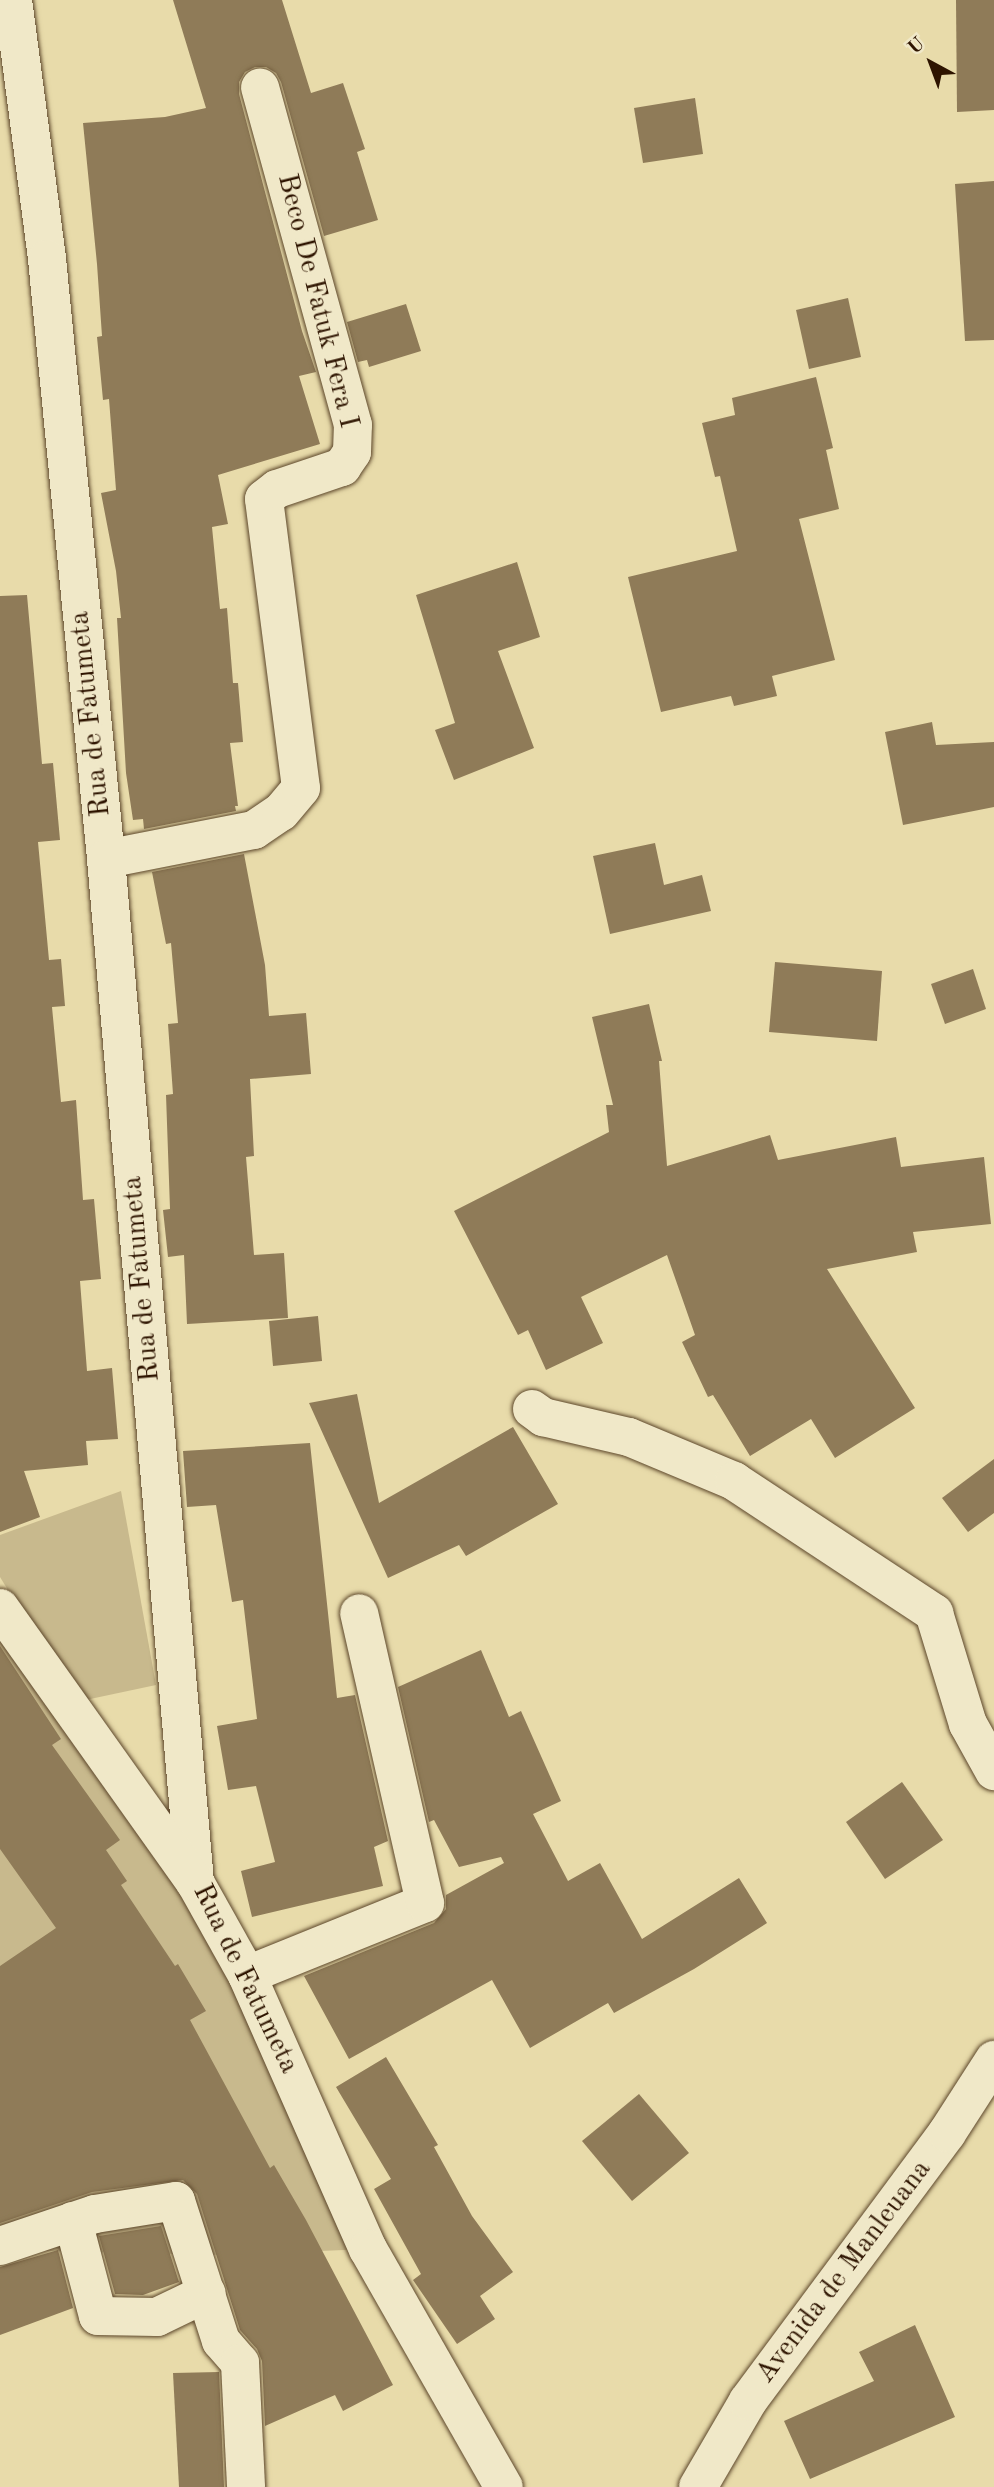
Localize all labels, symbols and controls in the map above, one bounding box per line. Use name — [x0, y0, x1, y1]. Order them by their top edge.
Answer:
north arrow — [896, 28, 966, 98]
text: U — [905, 35, 929, 59]
street label: Beco De Fatuk Fera I — [269, 170, 365, 432]
street label: Rua de Fatumeta — [64, 610, 118, 818]
street label: Rua de Fatumeta — [116, 1175, 168, 1383]
street label: Rua de Fatumeta — [185, 1879, 305, 2079]
street label: Avenida de Manleuana — [749, 2154, 939, 2390]

